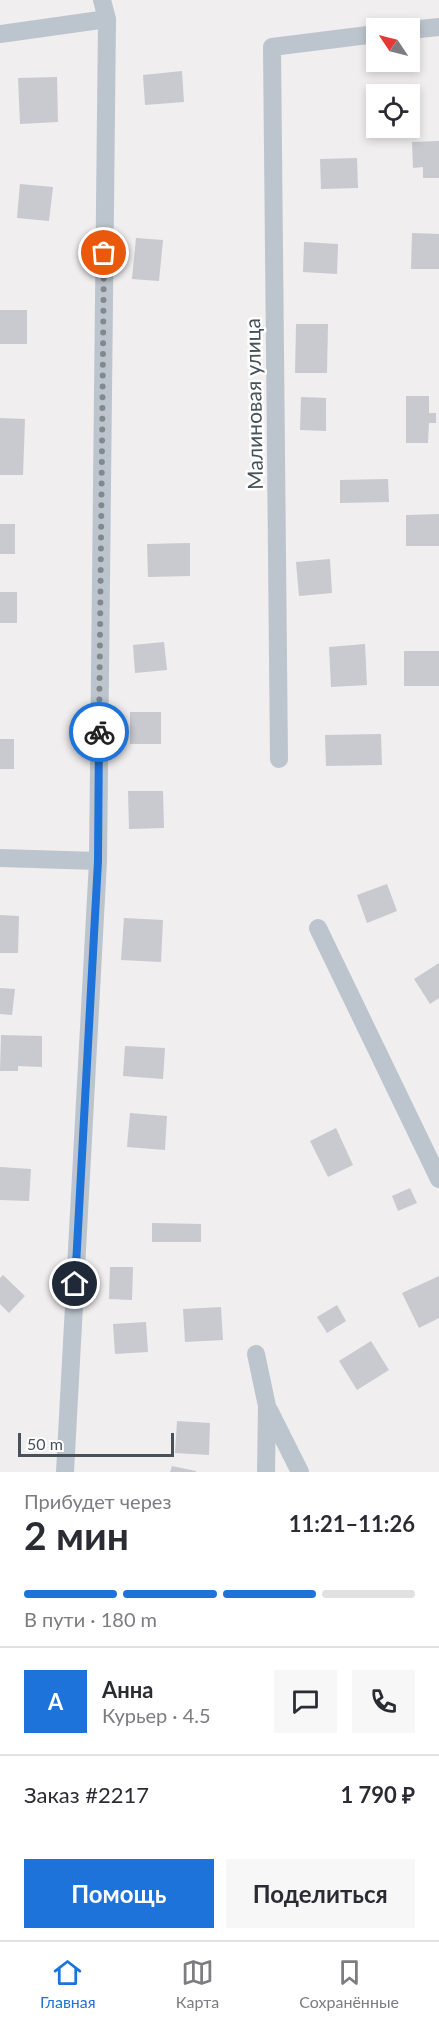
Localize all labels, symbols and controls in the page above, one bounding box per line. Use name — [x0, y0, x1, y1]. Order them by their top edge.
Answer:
north arrow — [366, 18, 420, 72]
map controls — [366, 18, 420, 138]
button: locate — [366, 84, 420, 138]
pin — [78, 227, 129, 278]
icon: bag — [87, 236, 120, 269]
street label: Малиновая улица — [239, 318, 267, 490]
courier — [69, 702, 129, 762]
icon: bike — [83, 716, 116, 749]
pin — [49, 1258, 100, 1309]
icon: home — [58, 1267, 91, 1300]
scale bar — [18, 1430, 174, 1458]
text: 50 m — [27, 1434, 63, 1453]
text: Прибудет через — [24, 1489, 171, 1513]
text: 11:21–11:26 — [289, 1510, 415, 1537]
text: 2 мин — [24, 1512, 129, 1558]
text: В пути · 180 m — [24, 1607, 157, 1631]
button: chat — [274, 1670, 337, 1733]
button: phone — [352, 1670, 415, 1733]
text: Анна — [102, 1676, 153, 1703]
text: А — [48, 1688, 63, 1715]
text: Курьер · 4.5 — [102, 1703, 211, 1727]
text: Заказ #2217 — [24, 1781, 149, 1808]
text: 1 790 ₽ — [340, 1781, 415, 1808]
button: Помощь — [24, 1859, 214, 1928]
button: Поделиться — [226, 1859, 415, 1928]
tab: Главная — [40, 1956, 96, 2011]
tab: Карта — [176, 1956, 219, 2011]
tab: Сохранённые — [299, 1956, 399, 2011]

